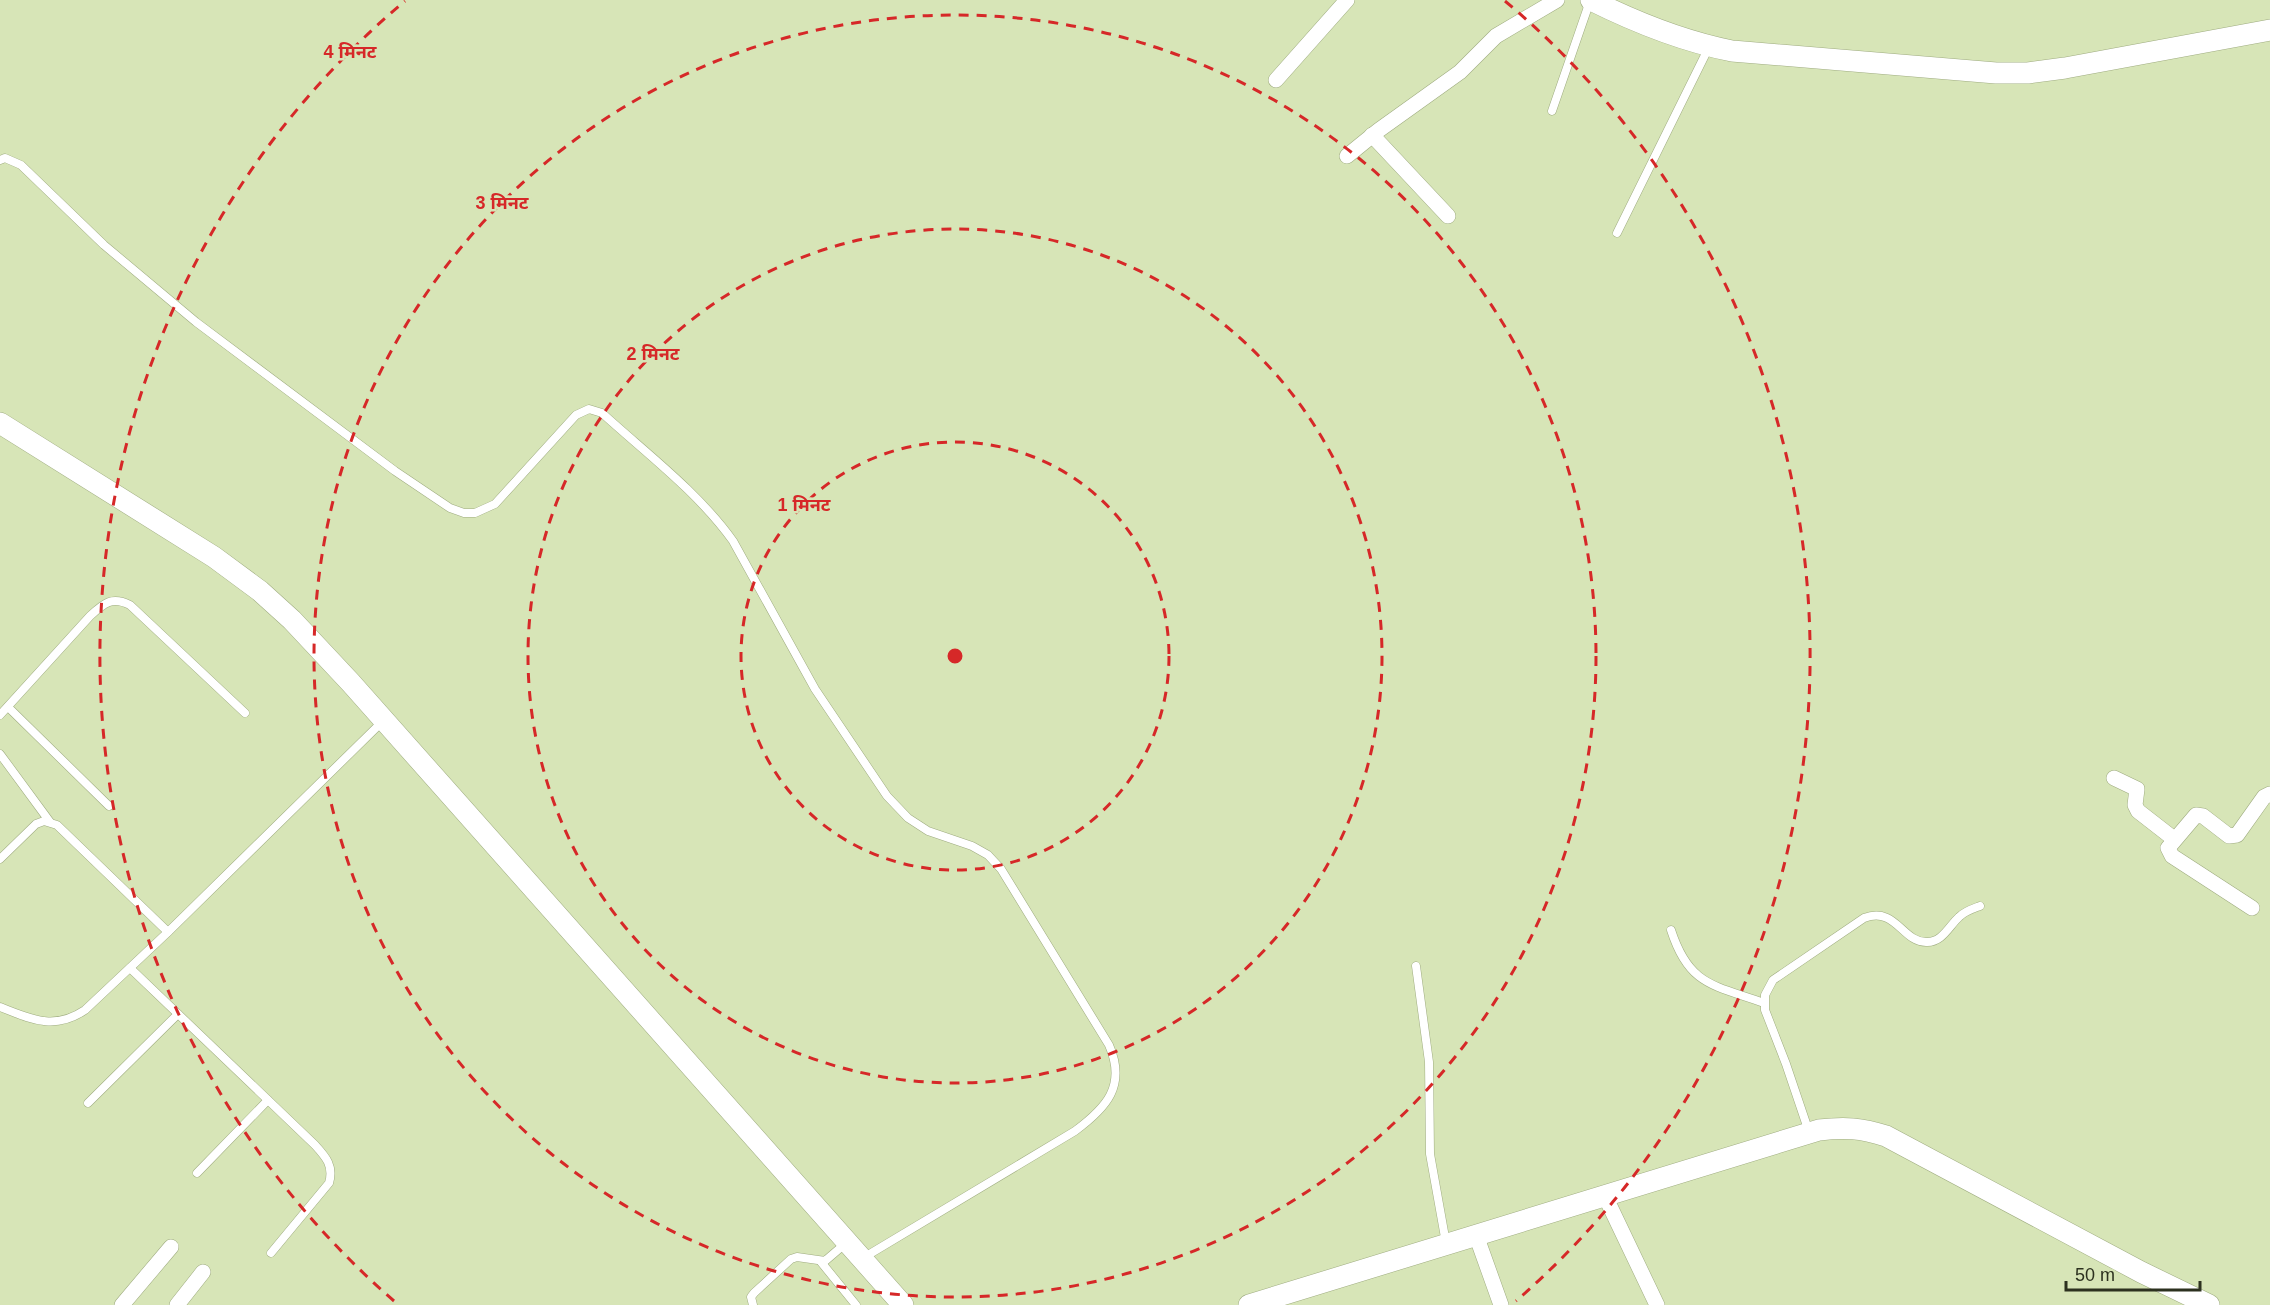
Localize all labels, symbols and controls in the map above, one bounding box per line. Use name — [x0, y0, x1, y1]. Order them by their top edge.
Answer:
text: 4 मिनट — [324, 42, 377, 62]
text: 3 मिनट — [476, 193, 529, 213]
text: 2 मिनट — [627, 344, 680, 364]
text: 1 मिनट — [778, 495, 831, 515]
centre of rings — [945, 646, 965, 666]
scale bar — [2066, 1254, 2200, 1292]
text: 50 m — [2075, 1265, 2115, 1285]

